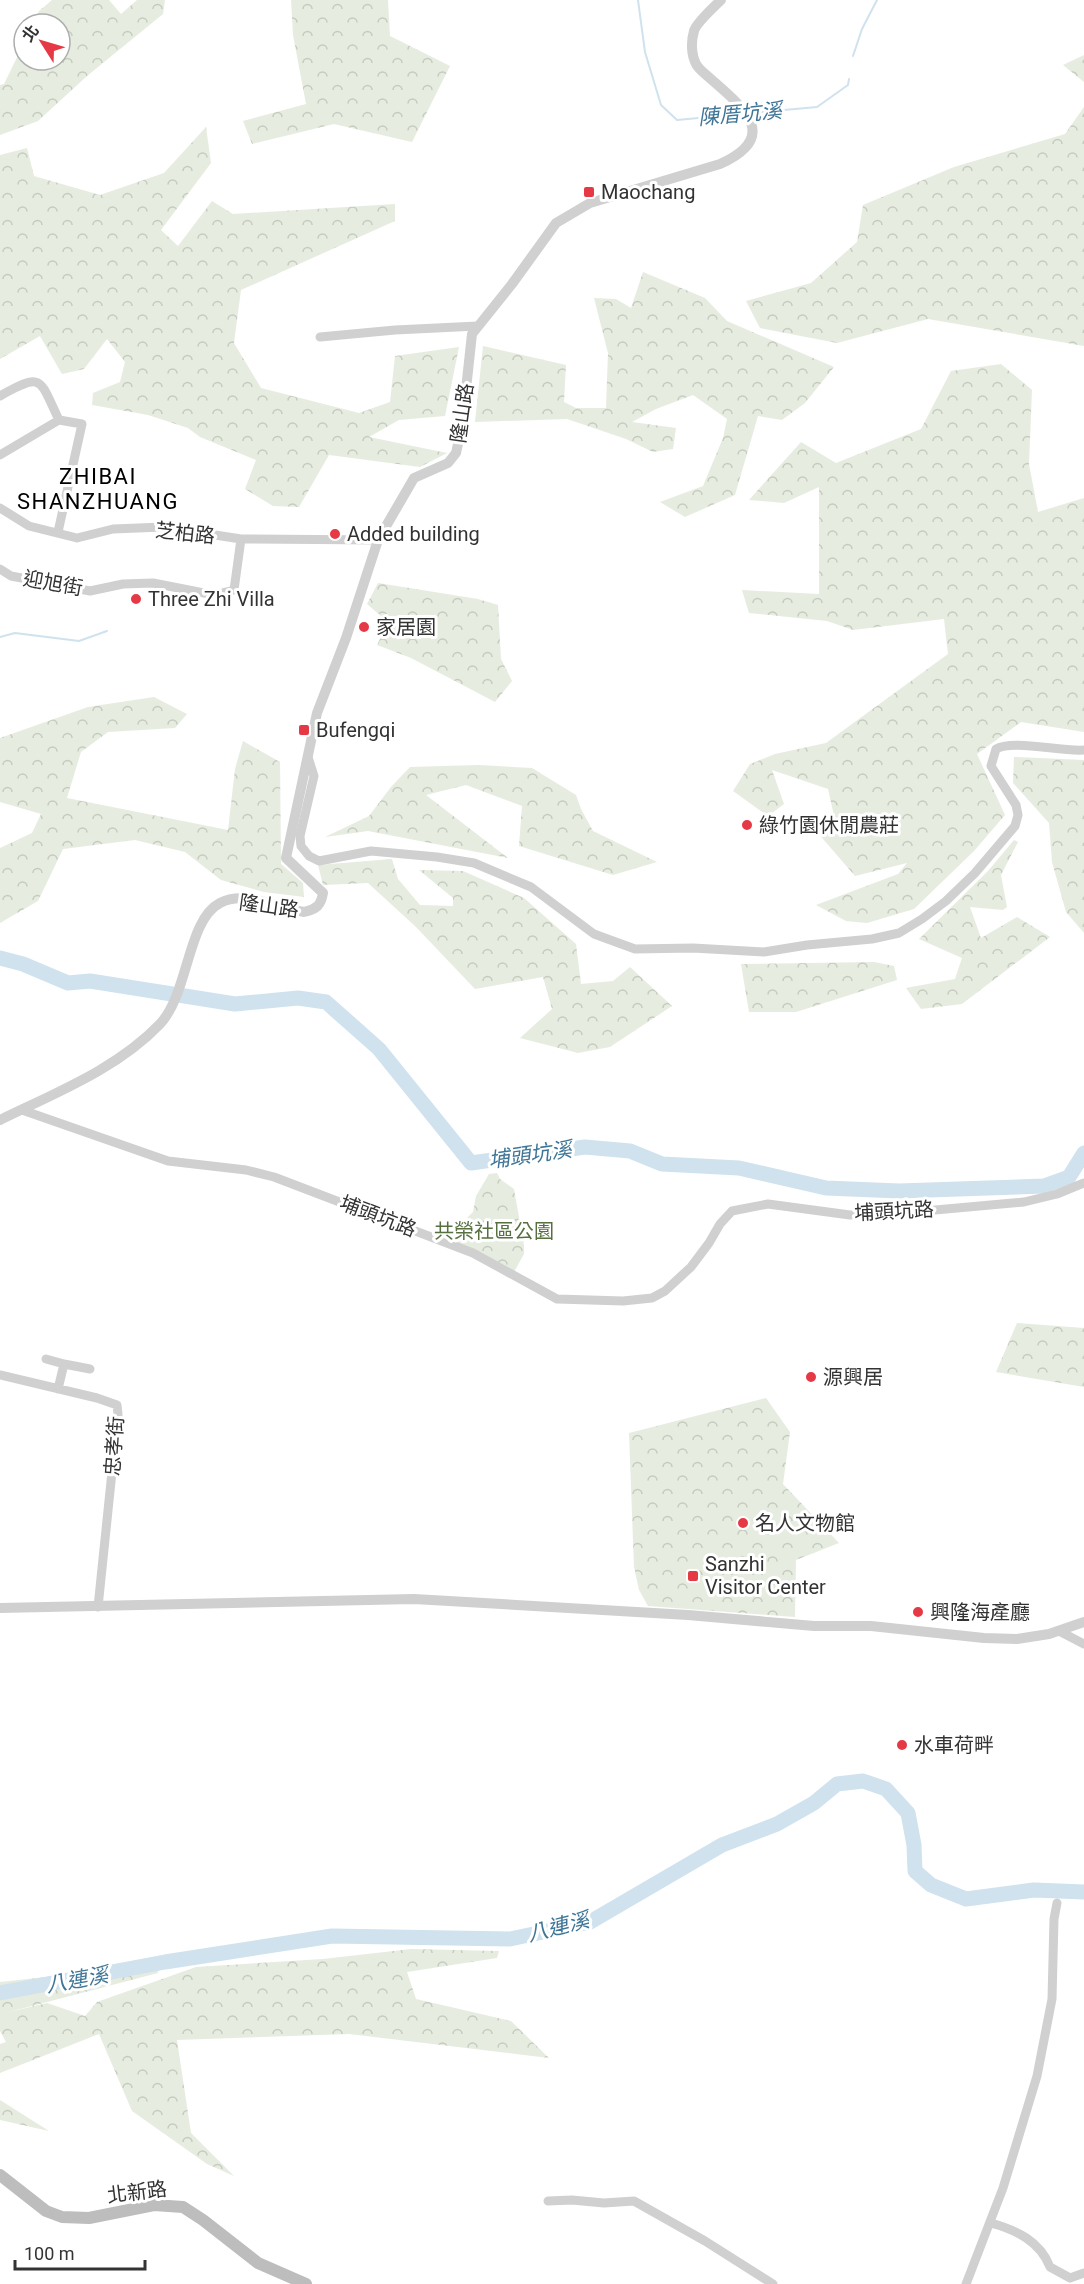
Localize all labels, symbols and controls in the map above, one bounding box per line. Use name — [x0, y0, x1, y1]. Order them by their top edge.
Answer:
north arrow — [12, 12, 72, 72]
text: 北 — [18, 21, 43, 45]
water label: 陳厝坑溪 — [697, 98, 786, 130]
place label: Maochang — [601, 180, 695, 204]
marker: Maochang — [582, 185, 596, 199]
street label: 隆山路 — [446, 382, 478, 444]
district label: ZHIBAI SHANZHUANG — [17, 464, 179, 514]
street label: 芝柏路 — [154, 518, 216, 548]
place label: Added building — [347, 522, 480, 546]
marker: Added building — [328, 527, 342, 541]
street label: 迎旭街 — [21, 566, 85, 600]
place label: Three Zhi Villa — [148, 587, 275, 611]
marker: Three Zhi Villa — [129, 592, 143, 606]
place label: 家居園 — [376, 615, 436, 639]
marker: 家居園 — [357, 620, 371, 634]
place label: Bufengqi — [316, 718, 395, 742]
marker: Bufengqi — [297, 723, 311, 737]
place label: 綠竹園休閒農莊 — [759, 813, 899, 837]
marker: 綠竹園休閒農莊 — [740, 818, 754, 832]
street label: 隆山路 — [238, 890, 300, 922]
water label: 埔頭坑溪 — [487, 1137, 576, 1173]
street label: 埔頭坑路 — [336, 1190, 420, 1242]
street label: 埔頭坑路 — [853, 1197, 935, 1225]
park label: 共榮社區公園 — [434, 1219, 554, 1243]
place label: 源興居 — [823, 1365, 883, 1389]
marker: 源興居 — [804, 1370, 818, 1384]
street label: 忠孝街 — [100, 1415, 128, 1477]
place label: 名人文物館 — [755, 1511, 855, 1535]
marker: 名人文物館 — [736, 1516, 750, 1530]
place label: Sanzhi Visitor Center — [705, 1552, 826, 1599]
marker: Sanzhi Visitor Center — [686, 1569, 700, 1583]
place label: 興隆海產廳 — [930, 1600, 1030, 1624]
marker: 興隆海產廳 — [911, 1605, 925, 1619]
place label: 水車荷畔 — [914, 1733, 994, 1757]
marker: 水車荷畔 — [895, 1738, 909, 1752]
water label: 八連溪 — [525, 1907, 594, 1946]
water label: 八連溪 — [44, 1962, 113, 1997]
street label: 北新路 — [106, 2176, 168, 2208]
scale bar — [15, 2233, 146, 2271]
text: 100 m — [24, 2243, 75, 2264]

